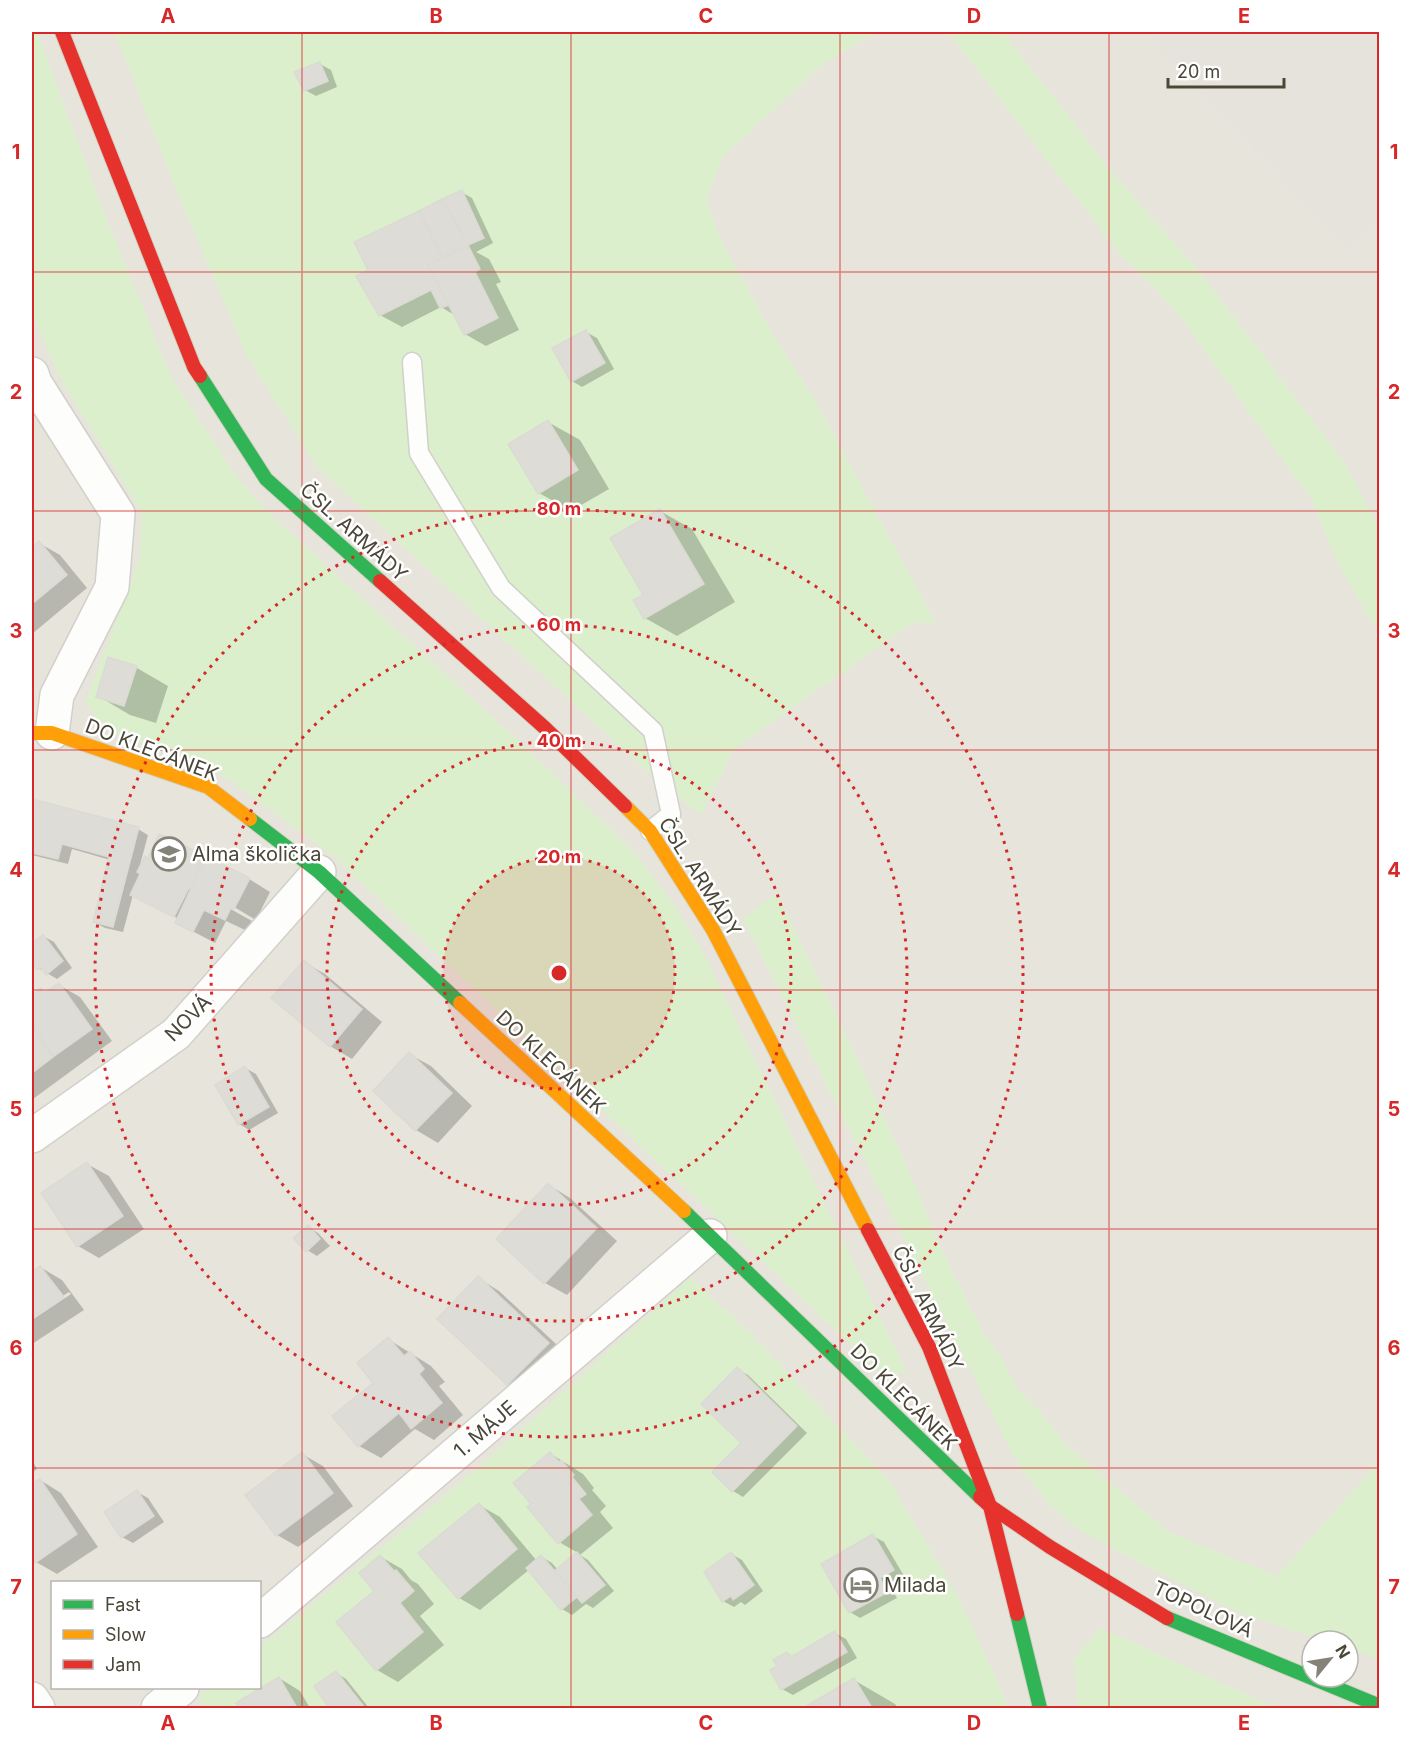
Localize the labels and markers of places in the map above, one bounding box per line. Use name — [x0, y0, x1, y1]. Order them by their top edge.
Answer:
school or university icon: Alma školička — [151, 836, 187, 872]
place label: Alma školička — [192, 842, 321, 866]
centre of rings — [549, 963, 569, 983]
hotel icon: Milada — [843, 1567, 879, 1603]
place label: Milada — [884, 1573, 946, 1597]

